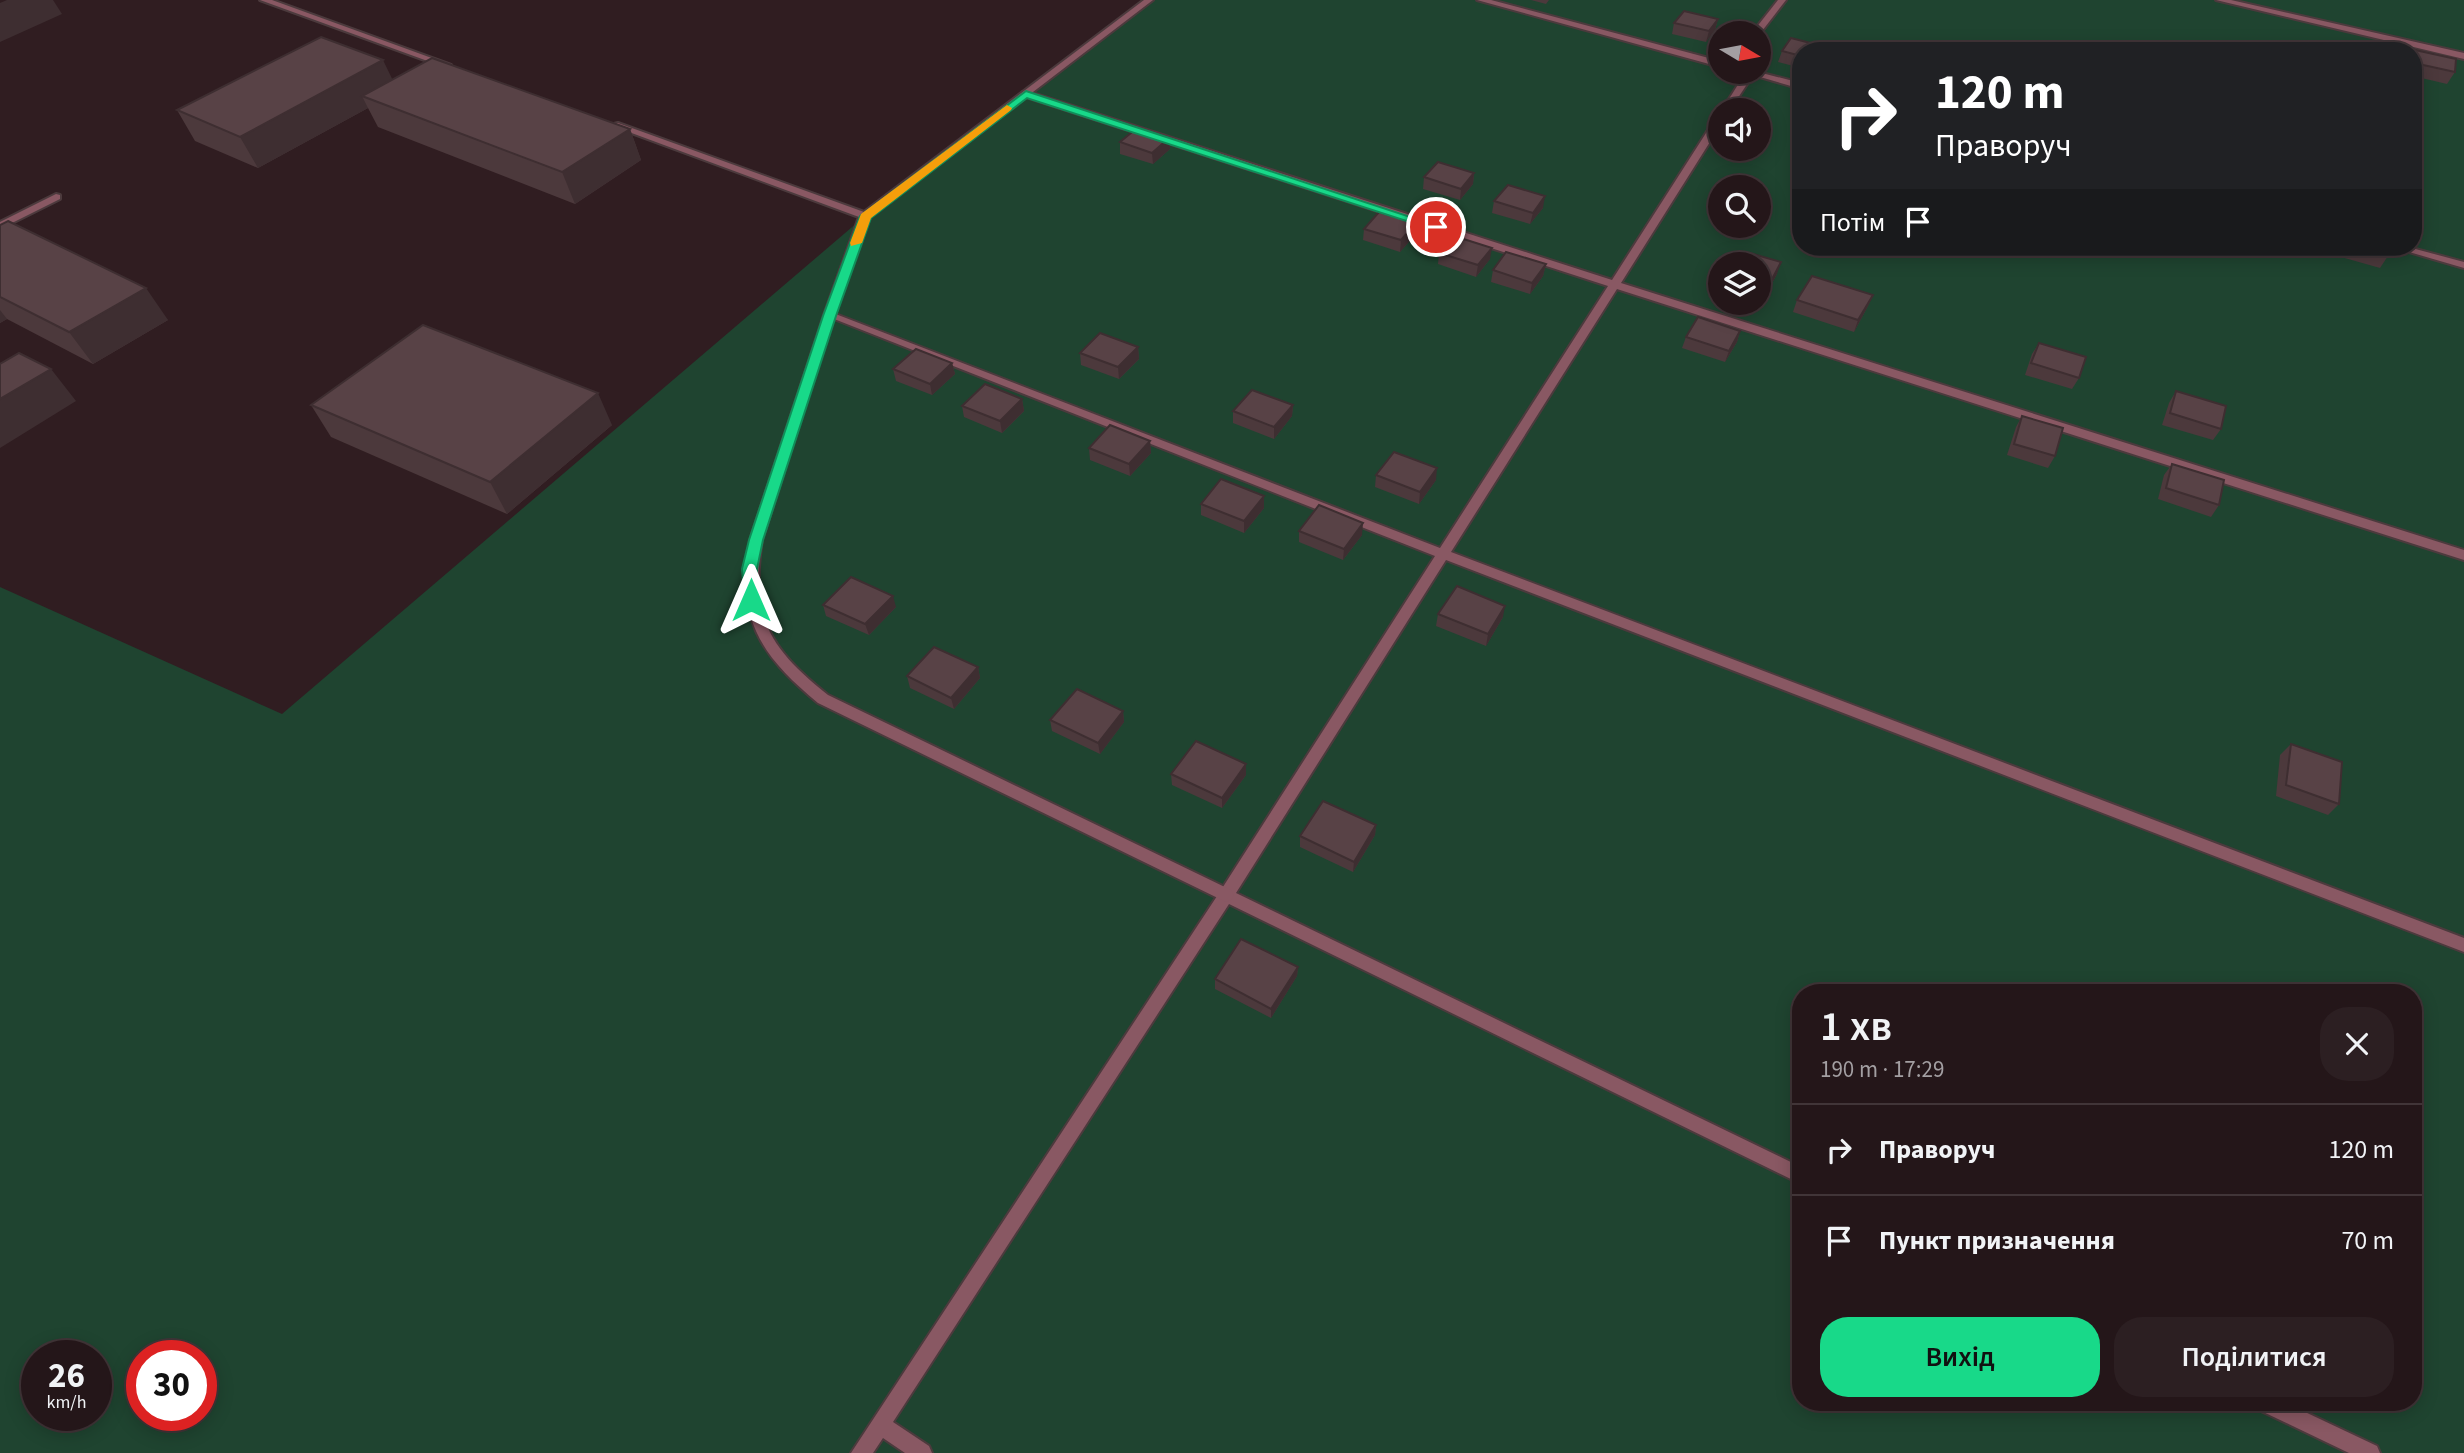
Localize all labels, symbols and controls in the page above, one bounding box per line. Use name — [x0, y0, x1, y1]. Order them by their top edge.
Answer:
north arrow — [1708, 21, 1771, 84]
map controls — [1708, 21, 1771, 315]
text: 120 m — [1935, 58, 2064, 128]
icon: right — [1820, 70, 1911, 161]
button: sound — [1708, 98, 1771, 161]
text: Праворуч — [1935, 123, 2072, 169]
button: search — [1708, 175, 1771, 238]
pin — [1406, 197, 1466, 257]
icon: arrive — [1899, 203, 1937, 241]
text: Потім — [1820, 204, 1885, 241]
icon: arrive — [1417, 208, 1455, 246]
button: layers — [1708, 252, 1771, 315]
position arrow — [714, 563, 788, 637]
text: 1 хв — [1820, 997, 1892, 1057]
button: close — [2320, 1007, 2394, 1081]
text: 190 m · 17:29 — [1820, 1053, 1944, 1086]
icon: right — [1820, 1131, 1858, 1169]
text: Праворуч — [1879, 1131, 1995, 1168]
text: 120 m — [2328, 1131, 2394, 1168]
icon: arrive — [1820, 1222, 1858, 1260]
text: Пункт призначення — [1879, 1222, 2115, 1259]
text: 70 m — [2341, 1222, 2394, 1259]
button: Вихід — [1820, 1317, 2100, 1397]
button: Поділитися — [2114, 1317, 2394, 1397]
speed limit sign: 30 — [126, 1340, 217, 1431]
text: 26 — [48, 1351, 85, 1401]
text: km/h — [47, 1390, 86, 1415]

